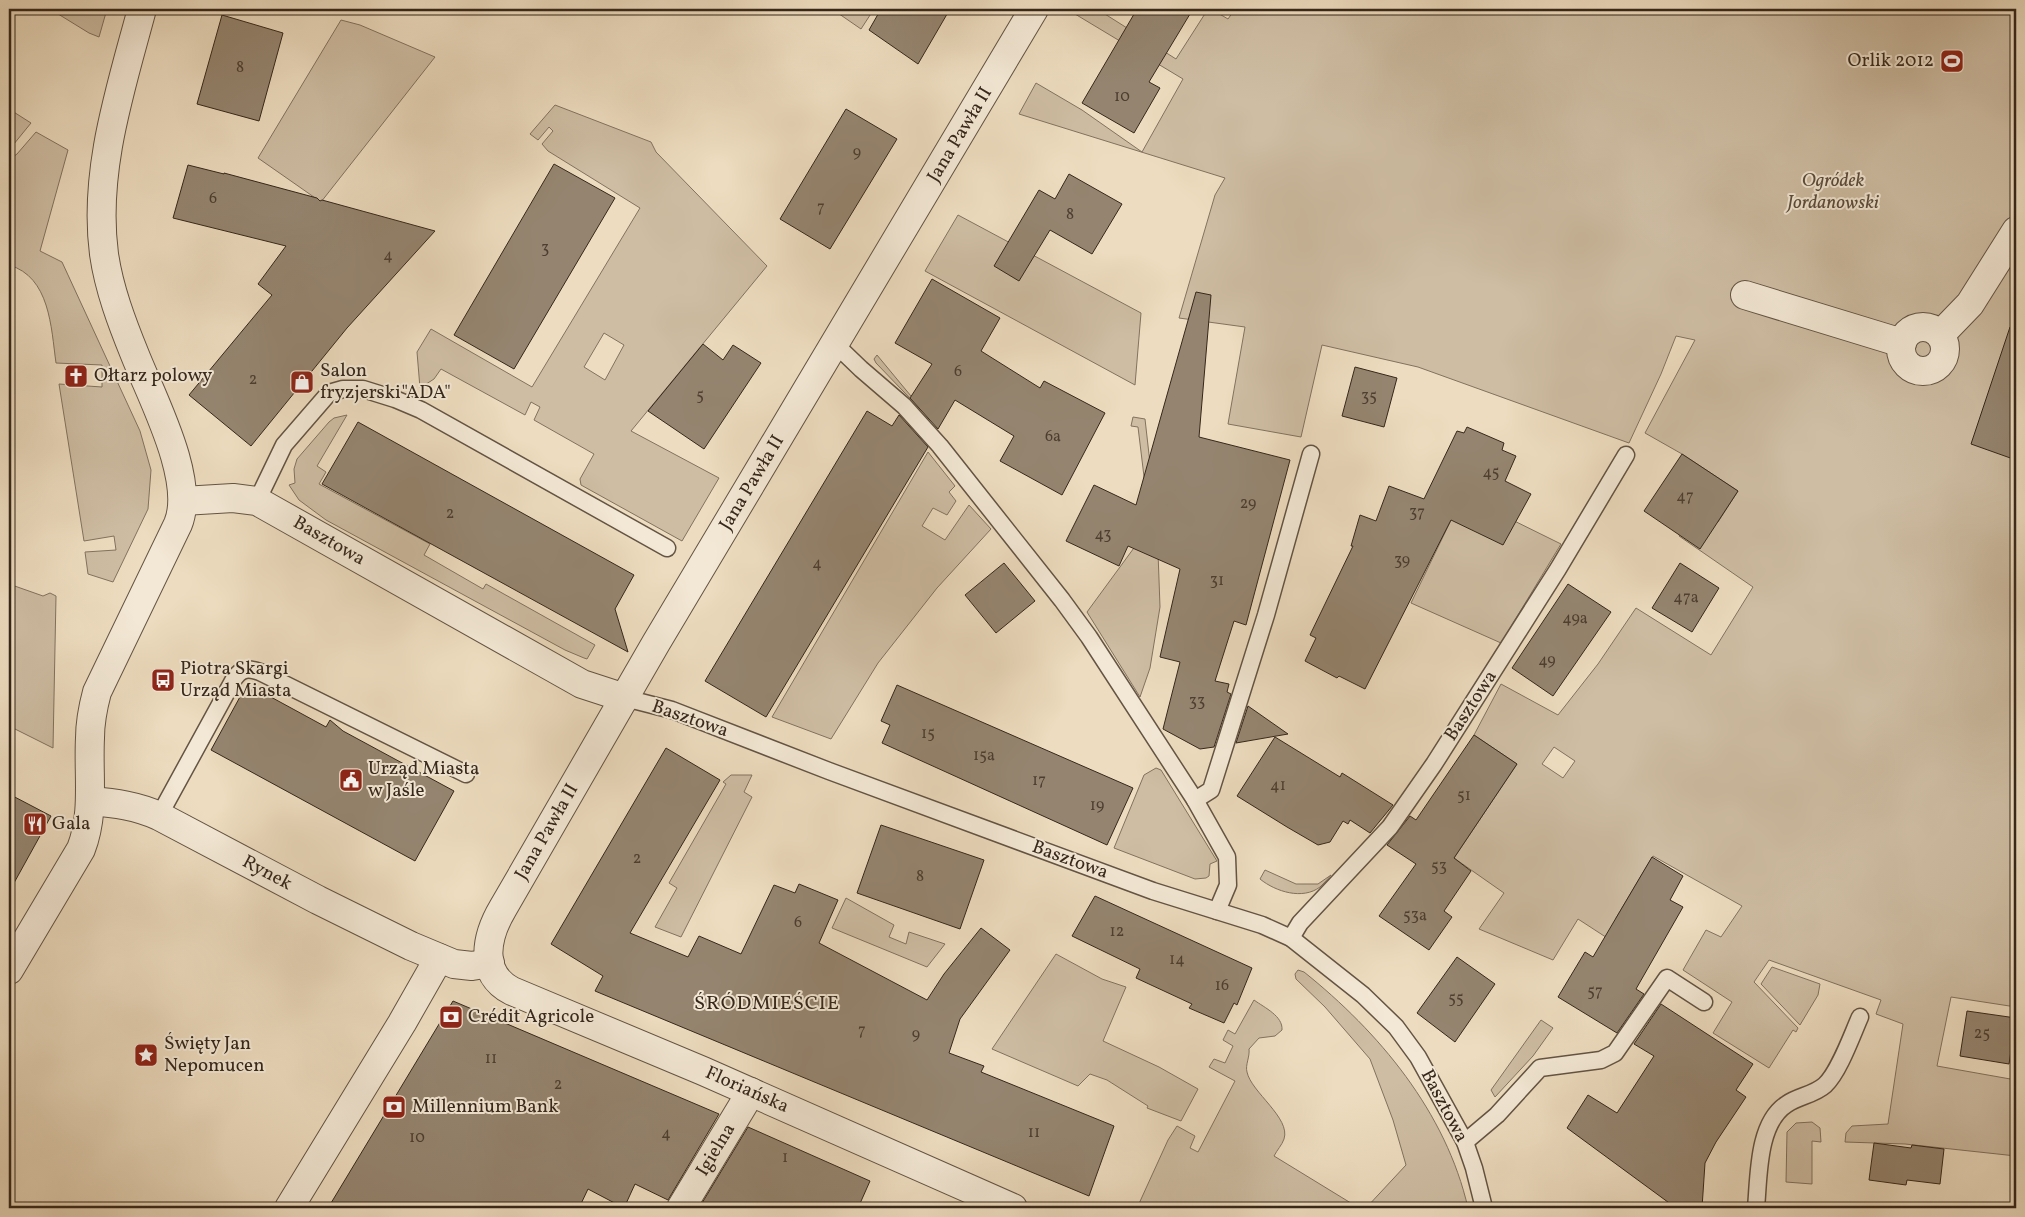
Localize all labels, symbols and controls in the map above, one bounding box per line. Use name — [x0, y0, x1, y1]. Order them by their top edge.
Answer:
place label: Orlik 2012 — [1848, 48, 1934, 74]
sports icon: Orlik 2012 — [1939, 48, 1965, 74]
house number: 8 — [236, 57, 244, 79]
street label: Jana Pawła II — [921, 82, 999, 188]
house number: 10 — [1114, 86, 1130, 108]
house number: 9 — [853, 142, 861, 164]
park label: Ogródek Jordanowski — [1785, 168, 1879, 216]
house number: 6 — [209, 188, 217, 210]
house number: 7 — [817, 197, 825, 219]
house number: 8 — [1066, 204, 1074, 226]
house number: 3 — [541, 238, 549, 260]
house number: 4 — [383, 245, 393, 267]
place label: Salon fryzjerski"ADA" — [320, 358, 451, 406]
house number: 6 — [954, 361, 962, 383]
church icon: Ołtarz polowy — [63, 363, 89, 389]
place label: Ołtarz polowy — [94, 363, 212, 389]
house number: 2 — [249, 369, 257, 391]
shop icon: Salon fryzjerski"ADA" — [289, 369, 315, 395]
house number: 5 — [696, 385, 704, 407]
house number: 35 — [1361, 386, 1377, 408]
house number: 6a — [1045, 426, 1061, 448]
street label: Jana Pawła II — [713, 430, 791, 536]
house number: 45 — [1483, 462, 1499, 484]
house number: 47 — [1676, 486, 1694, 508]
house number: 29 — [1240, 493, 1256, 515]
house number: 37 — [1409, 502, 1425, 524]
house number: 2 — [446, 503, 454, 525]
street label: Basztowa — [288, 510, 370, 572]
house number: 43 — [1094, 524, 1112, 546]
house number: 39 — [1394, 550, 1410, 572]
house number: 4 — [812, 553, 822, 575]
house number: 31 — [1210, 570, 1224, 592]
house number: 47a — [1673, 587, 1699, 609]
house number: 49a — [1562, 608, 1588, 630]
house number: 49 — [1538, 650, 1556, 672]
place label: Piotra Skargi Urząd Miasta — [180, 656, 291, 704]
street label: Basztowa — [1438, 666, 1504, 746]
bus stop icon: Piotra Skargi Urząd Miasta — [150, 667, 176, 693]
house number: 33 — [1189, 691, 1205, 713]
street label: Basztowa — [648, 694, 732, 744]
house number: 15 — [921, 723, 935, 745]
house number: 15a — [973, 745, 995, 767]
place label: Urząd Miasta w Jaśle — [368, 756, 479, 804]
public building icon: Urząd Miasta w Jaśle — [338, 767, 364, 793]
house number: 17 — [1032, 770, 1046, 792]
house number: 41 — [1270, 775, 1286, 797]
street label: Jana Pawła II — [509, 779, 585, 885]
house number: 51 — [1457, 785, 1471, 807]
house number: 19 — [1090, 795, 1104, 817]
restaurant icon: Gala — [22, 811, 48, 837]
place label: Gala — [52, 811, 91, 837]
street label: Basztowa — [1028, 834, 1112, 886]
house number: 2 — [633, 848, 641, 870]
street label: Rynek — [237, 849, 297, 897]
house number: 53 — [1431, 856, 1447, 878]
house number: 8 — [916, 866, 924, 888]
house number: 53a — [1403, 905, 1427, 927]
house number: 6 — [794, 912, 802, 934]
house number: 12 — [1110, 921, 1124, 943]
house number: 14 — [1169, 949, 1185, 971]
house number: 16 — [1215, 975, 1229, 997]
house number: 57 — [1587, 981, 1603, 1003]
house number: 55 — [1448, 988, 1464, 1010]
district label: ŚRÓDMIEŚCIE — [694, 990, 840, 1018]
bank icon: Crédit Agricole — [438, 1004, 464, 1030]
place label: Crédit Agricole — [468, 1004, 594, 1030]
house number: 7 — [858, 1020, 866, 1042]
house number: 25 — [1974, 1023, 1990, 1045]
house number: 9 — [912, 1024, 920, 1046]
place label: Święty Jan Nepomucen — [164, 1031, 264, 1079]
place icon: Święty Jan Nepomucen — [133, 1042, 159, 1068]
house number: 11 — [485, 1048, 497, 1070]
street label: Floriańska — [701, 1060, 793, 1120]
street label: Basztowa — [1414, 1065, 1474, 1147]
house number: 2 — [554, 1074, 562, 1096]
bank icon: Millennium Bank — [381, 1094, 407, 1120]
place label: Millennium Bank — [412, 1094, 559, 1120]
street label: Igielna — [690, 1119, 742, 1181]
house number: 11 — [1028, 1122, 1040, 1144]
house number: 4 — [661, 1123, 671, 1145]
house number: 10 — [409, 1127, 425, 1149]
house number: 1 — [782, 1147, 788, 1169]

